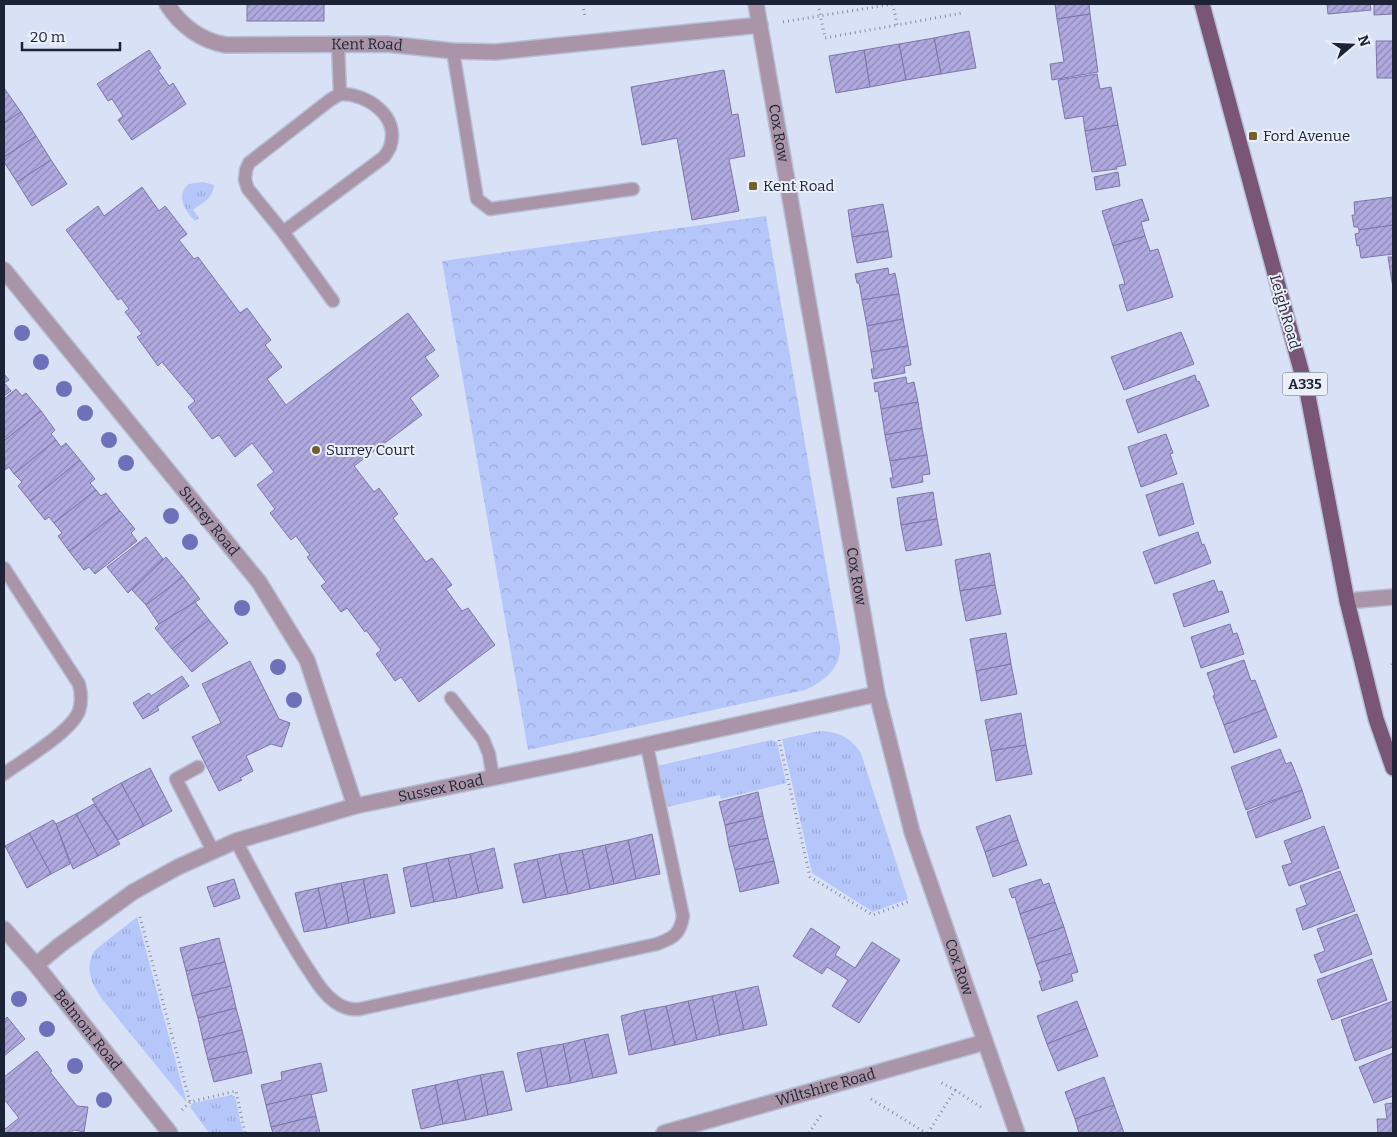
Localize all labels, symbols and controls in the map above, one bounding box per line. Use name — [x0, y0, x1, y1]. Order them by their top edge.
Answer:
scale bar — [22, 20, 120, 52]
north arrow — [1327, 20, 1377, 70]
text: 20 m — [30, 28, 66, 46]
text: N — [1354, 33, 1374, 49]
street label: Kent Road — [331, 35, 404, 55]
street label: Cox Row — [765, 103, 793, 164]
place label: Ford Avenue — [1263, 127, 1350, 145]
marker: Ford Avenue — [1247, 130, 1259, 142]
place label: Kent Road — [763, 177, 834, 195]
marker: Kent Road — [747, 180, 759, 192]
street label: Leigh Road — [1266, 273, 1304, 351]
road number: A335 — [1282, 372, 1328, 396]
place label: Surrey Court — [326, 441, 415, 459]
marker: Surrey Court — [310, 444, 322, 456]
street label: Surrey Road — [175, 482, 243, 560]
street label: Cox Row — [842, 546, 870, 608]
street label: Sussex Road — [396, 771, 485, 806]
street label: Cox Row — [941, 936, 978, 999]
street label: Belmont Road — [50, 986, 125, 1074]
street label: Wiltshire Road — [774, 1065, 878, 1110]

